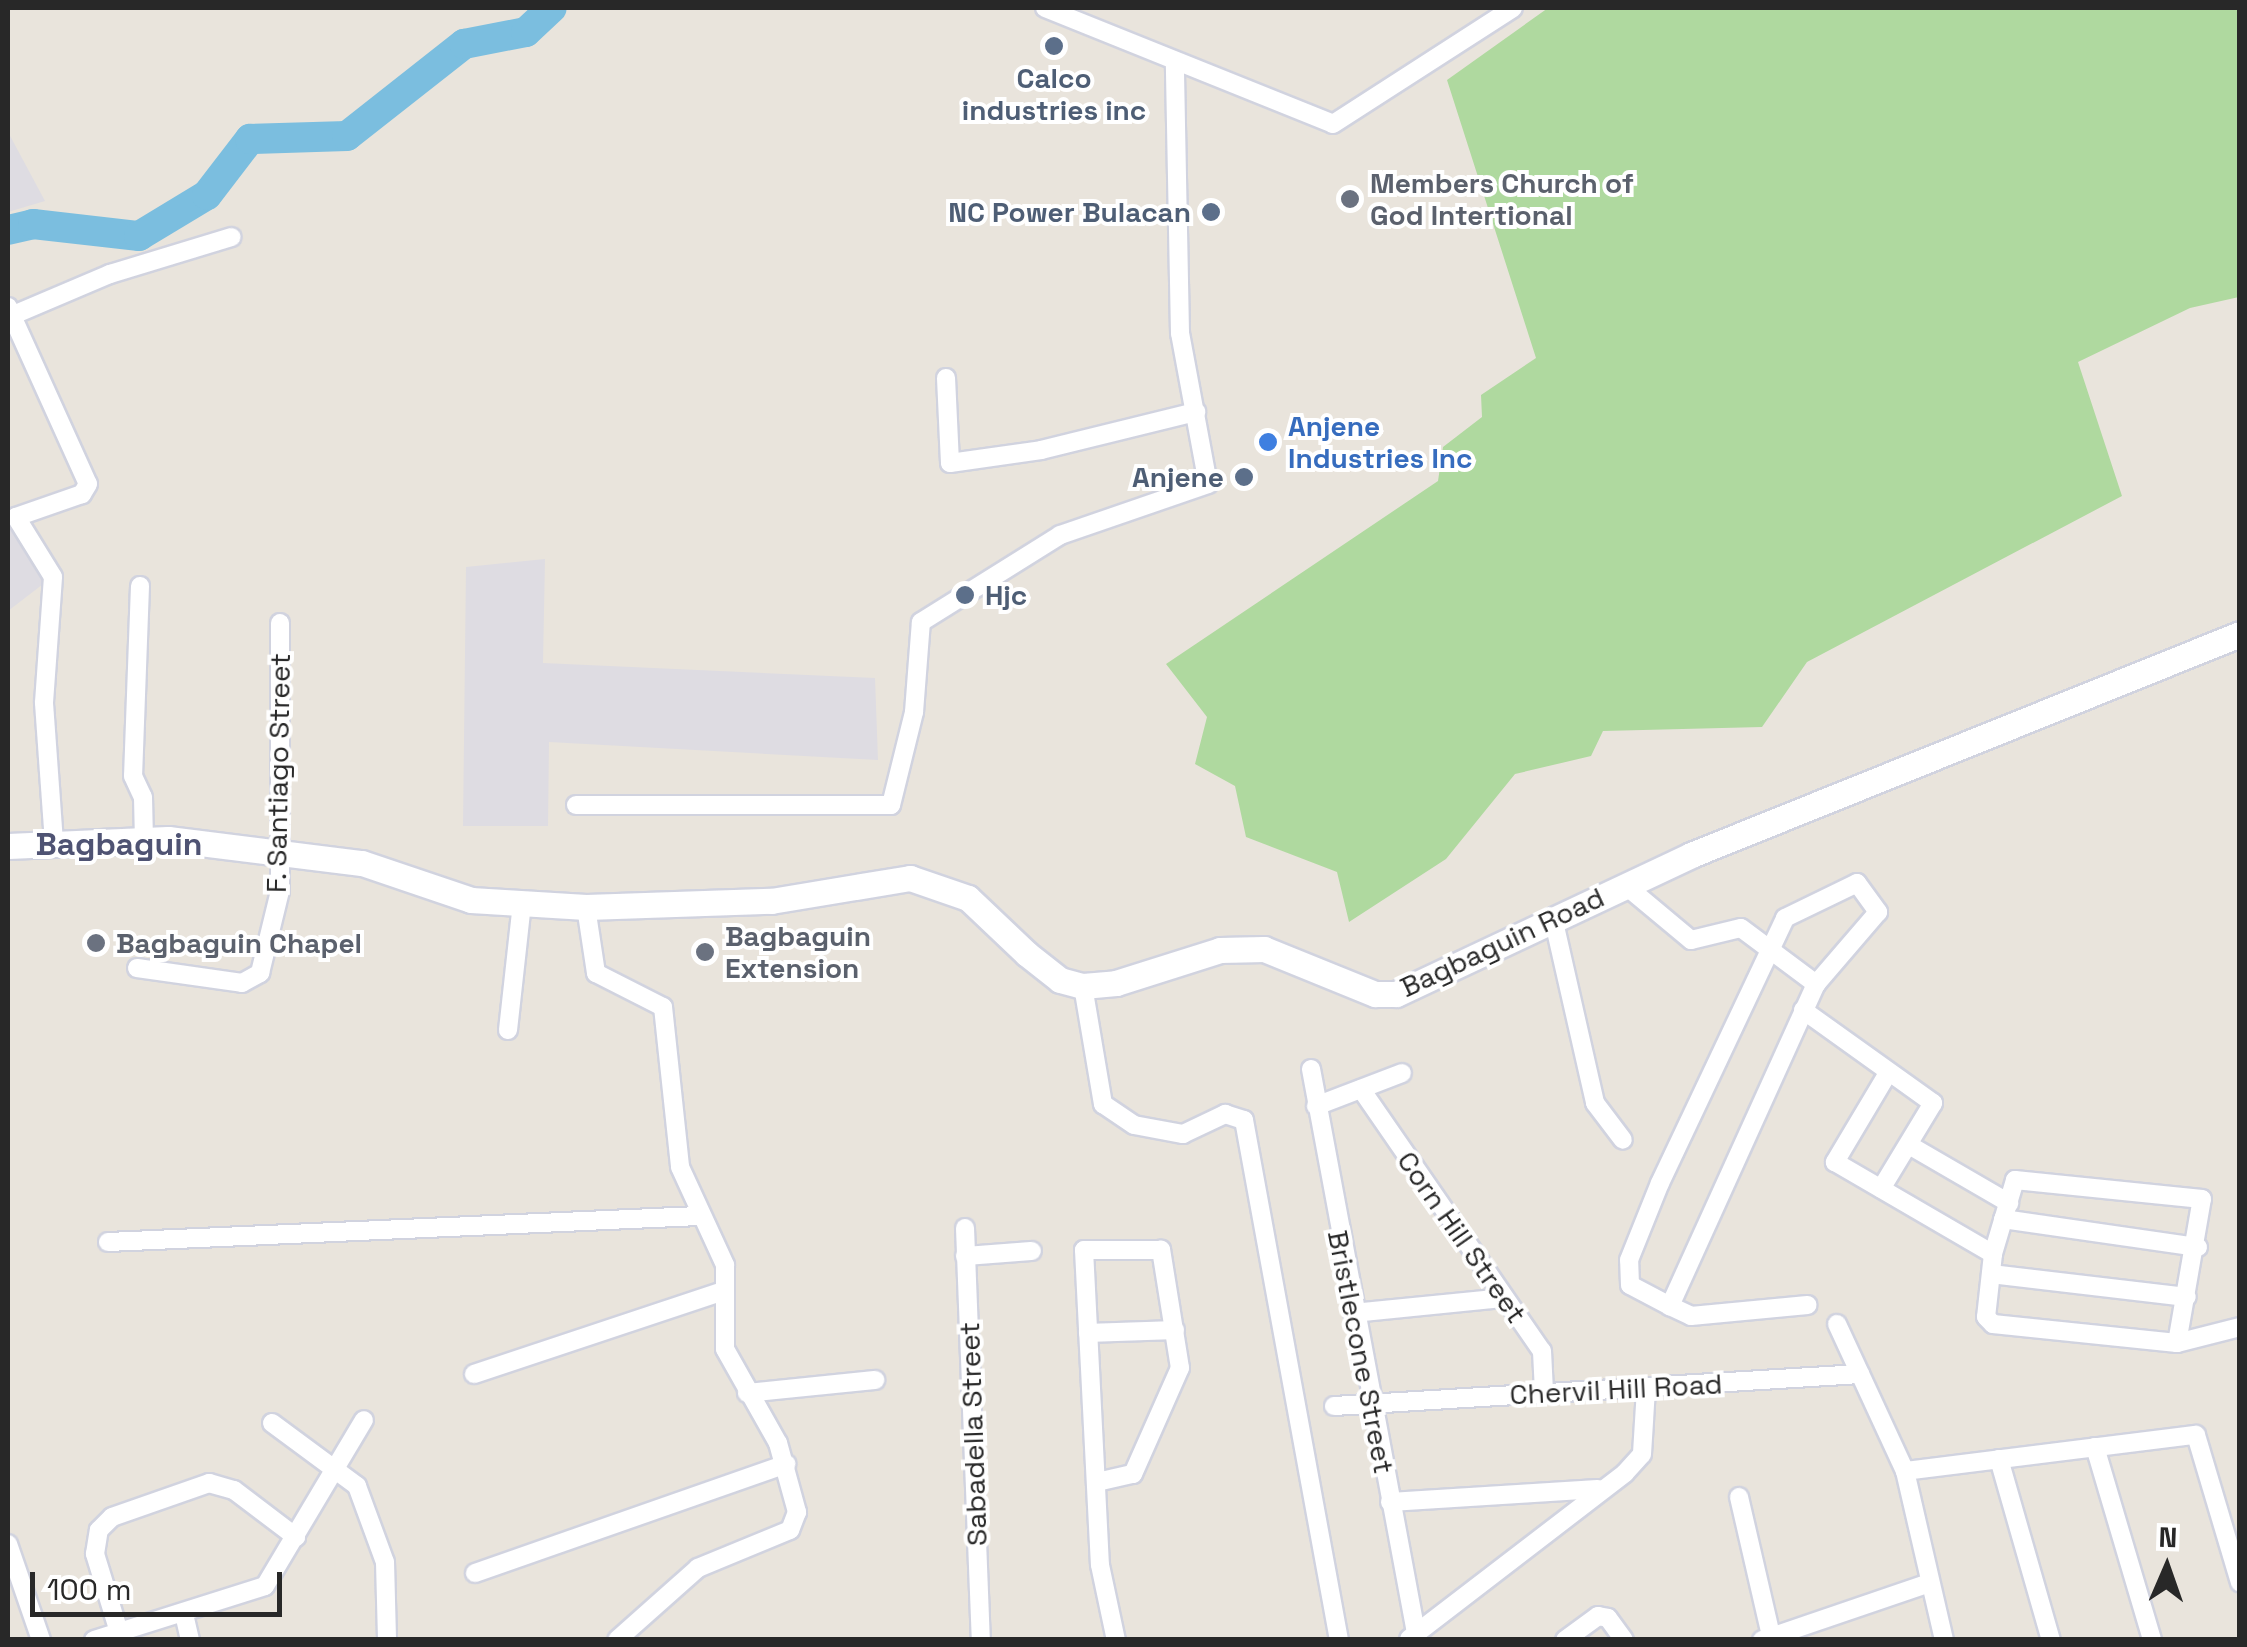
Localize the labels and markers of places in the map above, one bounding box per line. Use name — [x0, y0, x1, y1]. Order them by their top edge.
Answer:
marker: Calco industries inc — [1043, 35, 1065, 57]
place label: Calco industries inc — [962, 61, 1146, 127]
place label: Members Church of God Intertional — [1370, 166, 1634, 232]
marker: Members Church of God Intertional — [1339, 188, 1361, 210]
place label: NC Power Bulacan — [948, 195, 1191, 229]
marker: NC Power Bulacan — [1200, 201, 1222, 223]
place label: Anjene Industries Inc — [1288, 409, 1472, 475]
marker: Anjene Industries Inc — [1257, 431, 1279, 453]
place label: Anjene — [1132, 460, 1224, 494]
marker: Anjene — [1233, 466, 1255, 488]
place label: Hjc — [985, 578, 1027, 612]
marker: Hjc — [954, 584, 976, 606]
place label: Bagbaguin Extension — [725, 919, 871, 985]
place label: Bagbaguin Chapel — [116, 926, 362, 960]
marker: Bagbaguin Chapel — [85, 932, 107, 954]
marker: Bagbaguin Extension — [694, 941, 716, 963]

